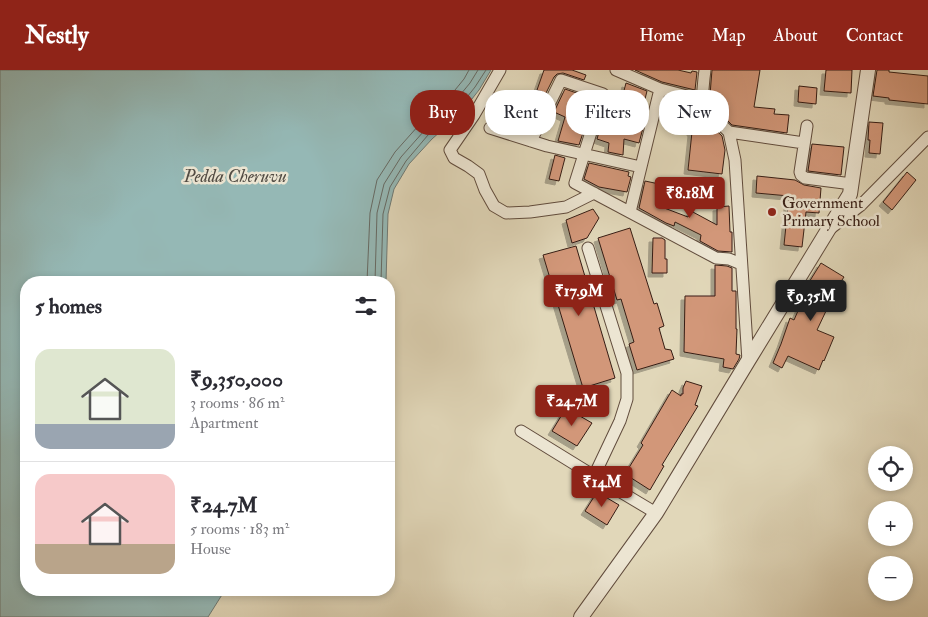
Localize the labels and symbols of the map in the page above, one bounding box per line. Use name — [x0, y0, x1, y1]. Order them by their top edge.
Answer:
water label: Pedda Cheruvu — [182, 165, 287, 188]
pin: ₹8.18M — [649, 176, 731, 219]
place label: Government Primary School — [782, 193, 880, 231]
marker: Government Primary School — [766, 206, 778, 218]
pin: ₹17.9M — [538, 274, 620, 317]
pin: ₹9.35M — [770, 280, 852, 322]
pin: ₹24.7M — [531, 384, 613, 427]
pin: ₹14M — [572, 466, 632, 508]

